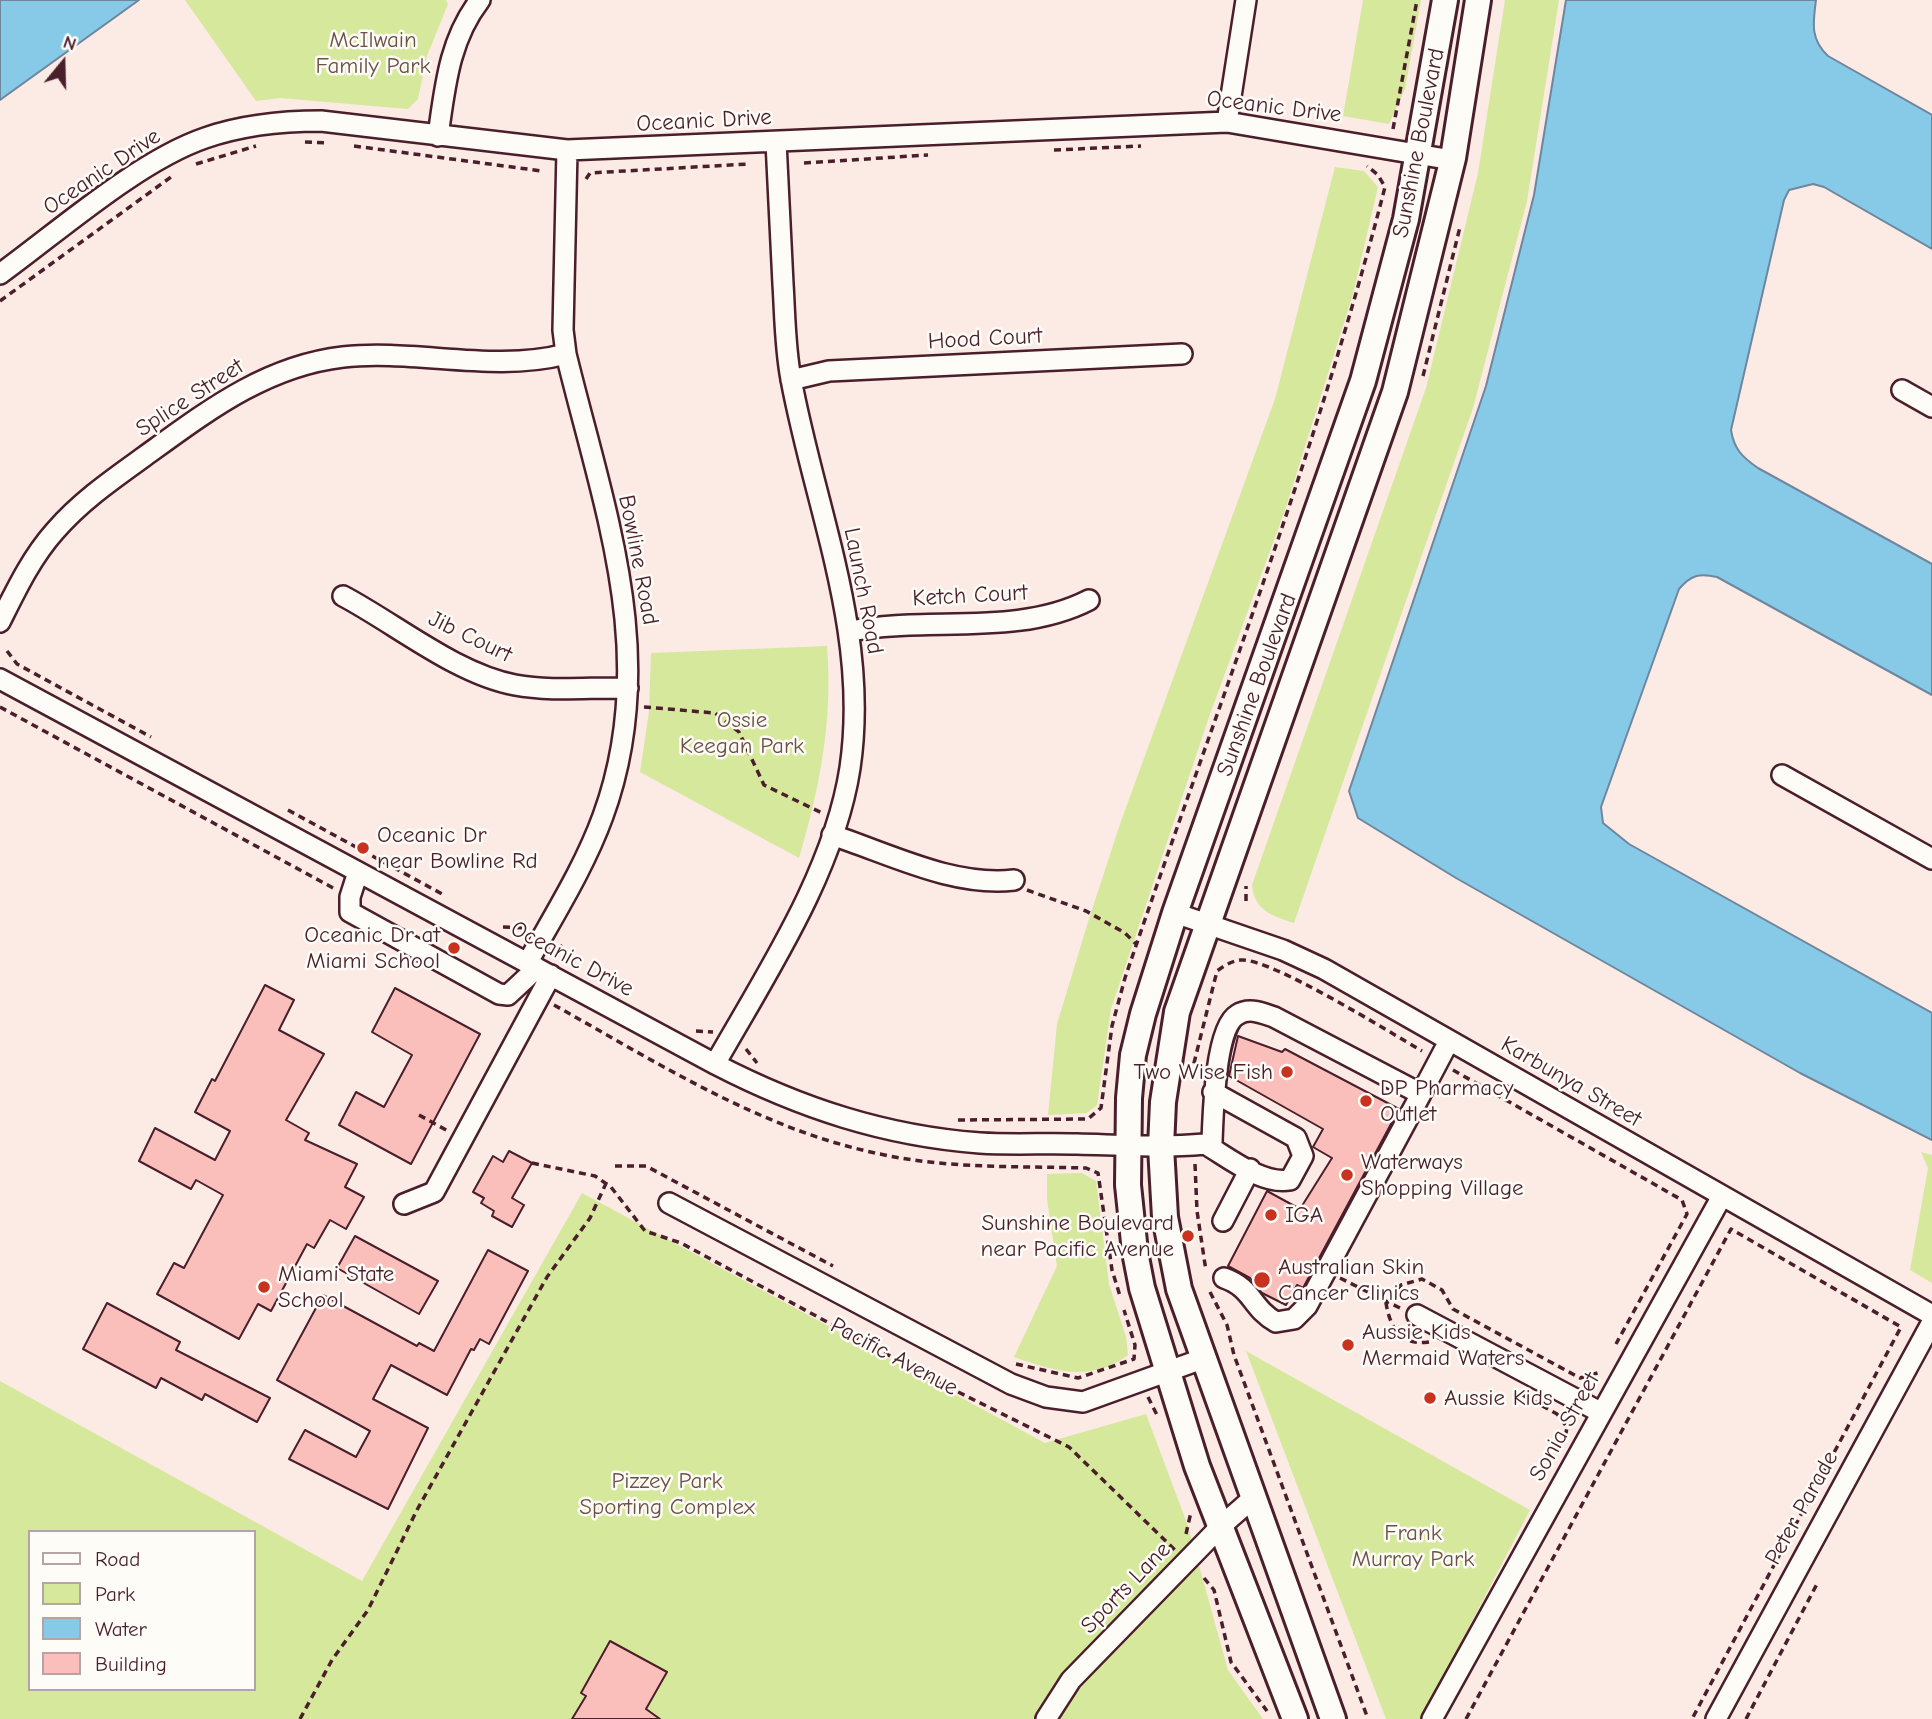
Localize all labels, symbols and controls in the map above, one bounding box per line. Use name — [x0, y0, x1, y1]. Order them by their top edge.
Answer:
park label: McIlwain Family Park — [315, 26, 431, 80]
north arrow — [28, 28, 98, 98]
text: N — [60, 31, 79, 56]
street label: Sunshine Boulevard — [1387, 46, 1451, 240]
street label: Oceanic Drive — [1205, 85, 1343, 129]
street label: Oceanic Drive — [636, 104, 772, 138]
street label: Oceanic Drive — [38, 123, 166, 221]
street label: Hood Court — [927, 322, 1043, 356]
street label: Splice Street — [131, 353, 249, 443]
street label: Bowline Road — [612, 493, 664, 627]
street label: Launch Road — [837, 525, 889, 657]
street label: Ketch Court — [912, 579, 1028, 613]
street label: Sunshine Boulevard — [1211, 590, 1303, 780]
street label: Jib Court — [424, 605, 516, 669]
park label: Ossie Keegan Park — [680, 706, 804, 760]
place label: Oceanic Dr near Bowline Rd — [377, 821, 538, 875]
marker: Oceanic Dr near Bowline Rd — [355, 840, 371, 856]
street label: Oceanic Drive — [506, 915, 638, 1003]
place label: Oceanic Dr at Miami School — [304, 921, 440, 975]
marker: Oceanic Dr at Miami School — [446, 940, 462, 956]
street label: Karbunya Street — [1496, 1031, 1646, 1133]
place label: Two Wise Fish — [1134, 1058, 1273, 1086]
marker: Two Wise Fish — [1279, 1064, 1295, 1080]
place label: DP Pharmacy Outlet — [1380, 1074, 1513, 1128]
marker: DP Pharmacy Outlet — [1358, 1093, 1374, 1109]
place label: Waterways Shopping Village — [1361, 1148, 1524, 1202]
marker: Waterways Shopping Village — [1339, 1167, 1355, 1183]
place label: IGA — [1285, 1201, 1323, 1229]
marker: IGA — [1263, 1207, 1279, 1223]
place label: Sunshine Boulevard near Pacific Avenue — [981, 1209, 1174, 1263]
marker: Sunshine Boulevard near Pacific Avenue — [1180, 1228, 1196, 1244]
place label: Australian Skin Cancer Clinics — [1278, 1253, 1424, 1307]
place label: Miami State School — [278, 1260, 394, 1314]
marker: Australian Skin Cancer Clinics — [1252, 1270, 1272, 1290]
marker: Miami State School — [256, 1279, 272, 1295]
street label: Pacific Avenue — [825, 1312, 963, 1402]
place label: Aussie Kids Mermaid Waters — [1362, 1318, 1524, 1372]
marker: Aussie Kids Mermaid Waters — [1340, 1337, 1356, 1353]
street label: Sonia Street — [1524, 1368, 1606, 1486]
place label: Aussie Kids — [1444, 1384, 1553, 1412]
marker: Aussie Kids — [1422, 1390, 1438, 1406]
street label: Peter Parade — [1759, 1446, 1845, 1570]
park label: Pizzey Park Sporting Complex — [579, 1467, 755, 1521]
park label: Frank Murray Park — [1352, 1519, 1474, 1573]
legend — [28, 1530, 256, 1691]
street label: Sports Lane — [1075, 1536, 1177, 1640]
text: Road — [95, 1547, 140, 1571]
text: Park — [95, 1582, 135, 1606]
text: Water — [95, 1617, 147, 1641]
text: Building — [95, 1652, 167, 1676]

